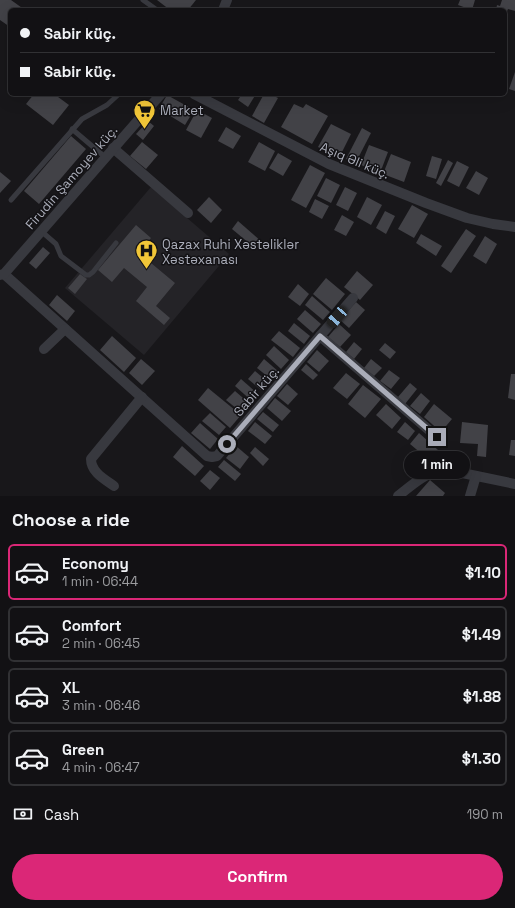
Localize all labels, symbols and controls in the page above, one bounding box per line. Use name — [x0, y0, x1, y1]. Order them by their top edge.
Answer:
text: Sabir küç. — [44, 24, 116, 43]
text: Sabir küç. — [44, 62, 116, 81]
supermarket icon: Market — [132, 97, 158, 130]
place label: Market — [160, 102, 204, 119]
street label: Firudin Şamoyev küç. — [22, 122, 121, 233]
street label: Aşıq Əli küç. — [317, 138, 392, 183]
place label: Qazax Ruhi Xəstəliklər Xəstəxanası — [162, 236, 299, 268]
hospital icon: Qazax Ruhi Xəstəliklər Xəstəxanası — [134, 238, 160, 271]
car — [325, 304, 349, 330]
street label: Sabir küç. — [230, 363, 283, 420]
route end — [428, 428, 446, 446]
route start — [218, 435, 236, 453]
callout: 1 min — [404, 451, 470, 479]
text: 1 min — [421, 456, 453, 473]
text: Choose a ride — [12, 508, 130, 531]
icon: car — [14, 554, 50, 590]
text: Economy — [62, 554, 129, 573]
text: $1.10 — [465, 563, 501, 582]
text: 1 min · 06:44 — [62, 573, 138, 590]
icon: car — [14, 616, 50, 652]
text: Comfort — [62, 616, 122, 635]
text: $1.49 — [462, 625, 501, 644]
text: 2 min · 06:45 — [62, 635, 140, 652]
icon: car — [14, 678, 50, 714]
text: XL — [62, 678, 80, 697]
text: $1.88 — [463, 687, 501, 706]
text: 3 min · 06:46 — [62, 697, 140, 714]
icon: car — [14, 740, 50, 776]
text: Green — [62, 740, 104, 759]
text: $1.30 — [462, 749, 501, 768]
text: 4 min · 06:47 — [62, 759, 140, 776]
icon: cash — [12, 803, 34, 825]
text: Cash — [44, 805, 79, 824]
text: 190 m — [467, 806, 503, 823]
button: Confirm — [12, 854, 503, 900]

